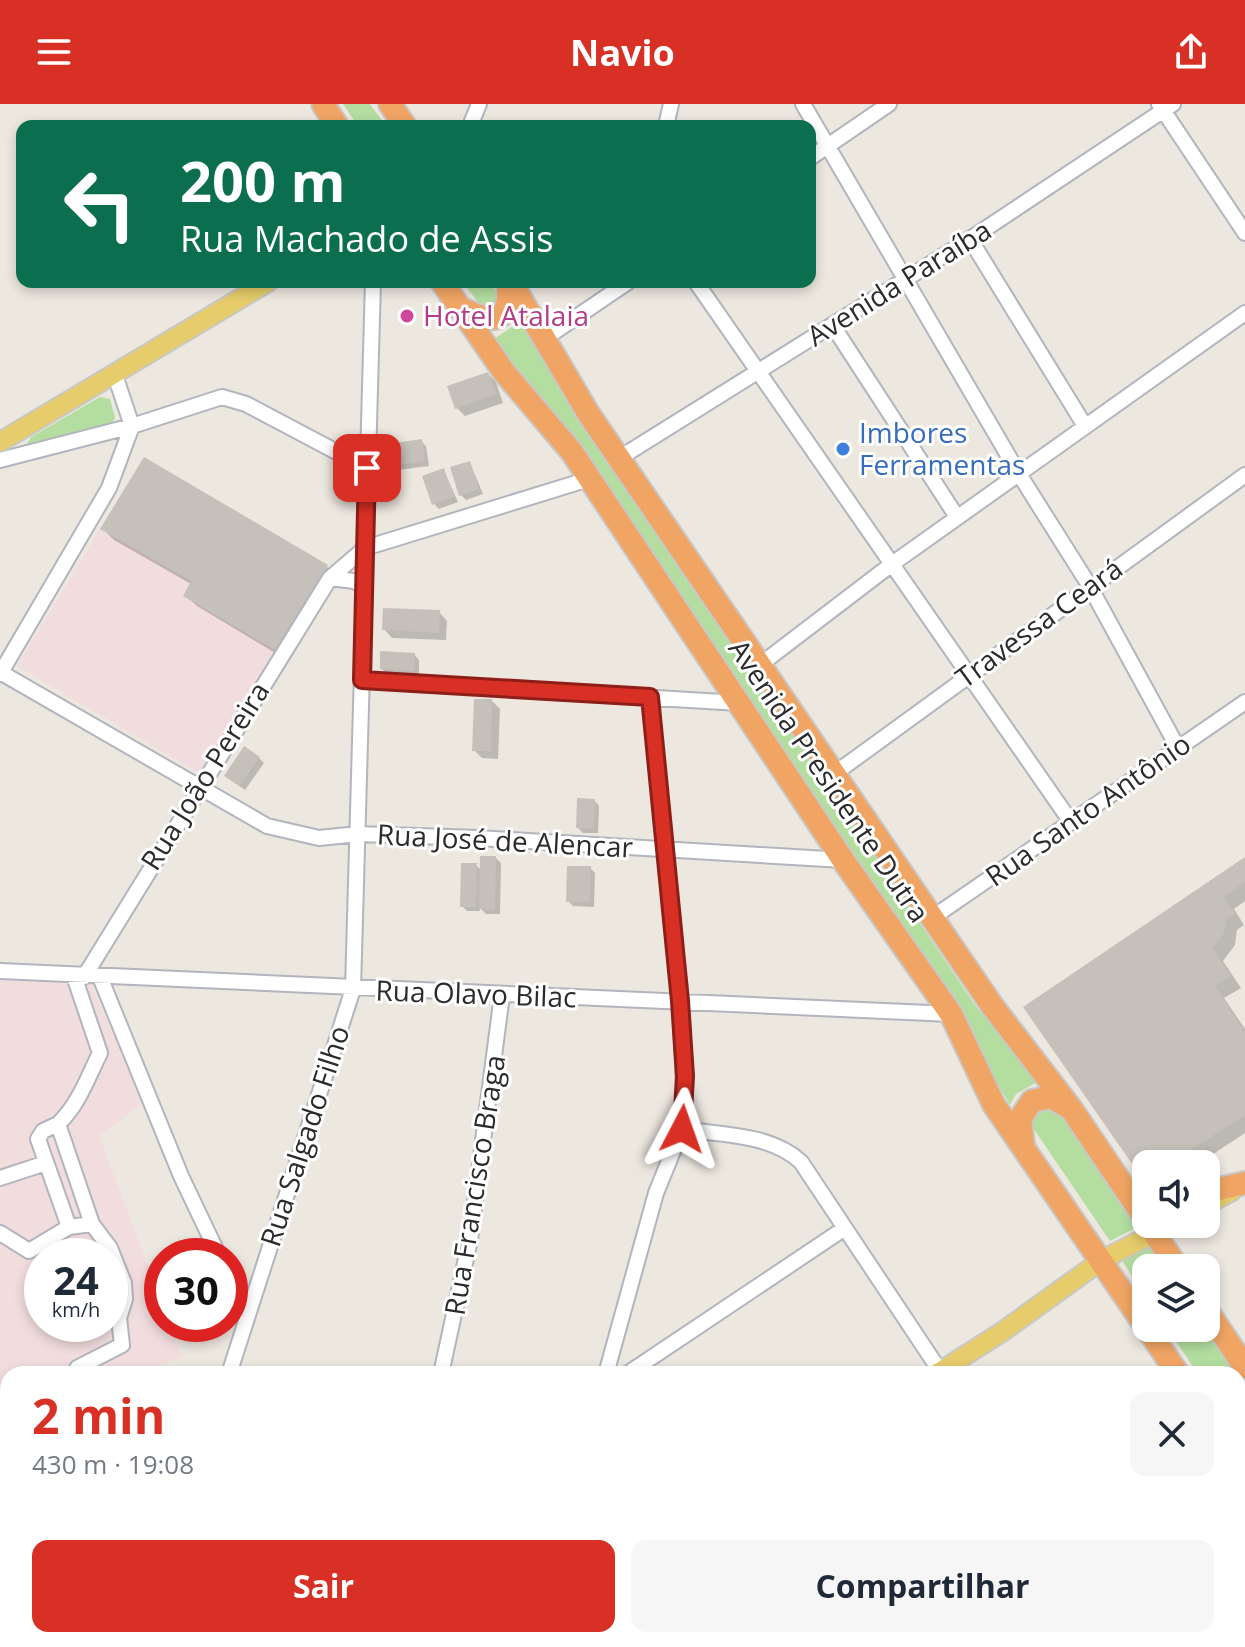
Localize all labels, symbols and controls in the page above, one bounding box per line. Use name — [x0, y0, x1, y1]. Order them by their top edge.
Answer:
text: Navio — [570, 28, 675, 77]
icon: menu — [32, 30, 76, 74]
icon: share — [1169, 30, 1213, 74]
text: 200 m — [180, 142, 346, 218]
icon: left — [48, 152, 152, 256]
street label: Avenida Paraíba — [799, 210, 998, 354]
text: Rua Machado de Assis — [180, 214, 553, 263]
place label: Hotel Atalaia — [423, 296, 589, 334]
marker: Hotel Atalaia — [398, 307, 416, 325]
place label: Imbores Ferramentas — [859, 413, 1025, 483]
pin — [333, 434, 401, 502]
marker: Imbores Ferramentas — [834, 440, 852, 458]
icon: arrive — [345, 446, 389, 490]
street label: Travessa Ceará — [947, 549, 1130, 696]
street label: Avenida Presidente Dutra — [721, 632, 939, 929]
street label: Rua João Pereira — [131, 674, 277, 877]
street label: Rua Santo Antônio — [977, 724, 1198, 894]
street label: Rua José de Alencar — [376, 814, 635, 866]
street label: Rua Olavo Bilac — [375, 971, 577, 1015]
street label: Rua Salgado Filho — [250, 1021, 358, 1251]
street label: Rua Francisco Braga — [435, 1052, 513, 1318]
position arrow — [640, 1087, 724, 1171]
map controls — [1132, 1150, 1220, 1342]
button: sound — [1132, 1150, 1220, 1238]
speed limit sign: 30 — [144, 1238, 248, 1342]
text: 24 — [53, 1252, 99, 1307]
button: layers — [1132, 1254, 1220, 1342]
text: km/h — [52, 1296, 100, 1323]
text: 2 min — [32, 1383, 165, 1448]
button: close — [1130, 1392, 1214, 1476]
text: 430 m · 19:08 — [32, 1446, 194, 1482]
button: Sair — [32, 1540, 615, 1632]
button: Compartilhar — [631, 1540, 1214, 1632]

